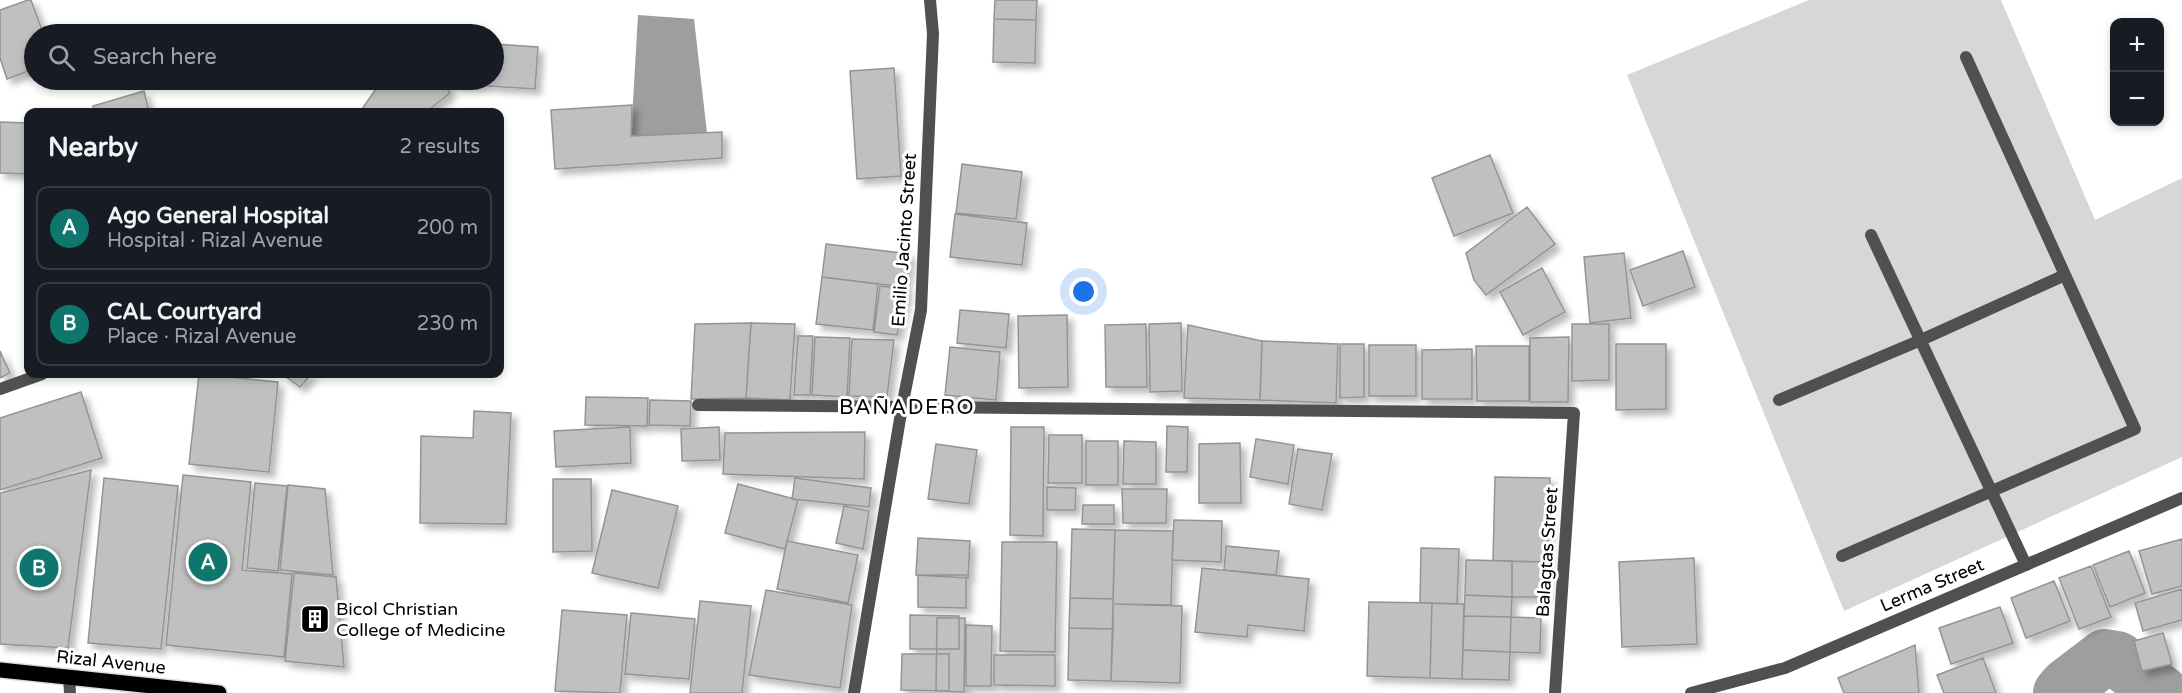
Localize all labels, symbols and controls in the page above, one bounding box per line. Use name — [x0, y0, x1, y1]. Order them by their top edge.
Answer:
map controls — [2110, 18, 2164, 126]
button: + — [2110, 18, 2164, 72]
search box — [24, 24, 504, 90]
icon: search — [45, 41, 78, 74]
text: Search here — [93, 44, 217, 70]
button: − — [2110, 72, 2164, 126]
text: Nearby — [48, 132, 138, 163]
text: 2 results — [400, 135, 480, 159]
street label: Emilio Jacinto Street — [887, 152, 921, 328]
text: Ago General Hospital — [107, 203, 329, 229]
text: A — [62, 216, 77, 240]
text: 200 m — [417, 216, 478, 240]
text: Hospital · Rizal Avenue — [107, 229, 323, 253]
your location — [1069, 277, 1098, 306]
text: CAL Courtyard — [107, 299, 262, 325]
text: B — [63, 312, 76, 336]
text: 230 m — [417, 312, 478, 336]
text: Place · Rizal Avenue — [107, 325, 296, 349]
district label: BAÑADERO — [839, 395, 975, 420]
street label: Balagtas Street — [1531, 486, 1563, 618]
pin: A — [188, 540, 228, 584]
pin: B — [20, 546, 58, 590]
street label: Lerma Street — [1877, 553, 1987, 617]
place label: Bicol Christian College of Medicine — [336, 598, 505, 641]
building icon: Bicol Christian College of Medicine — [299, 603, 331, 635]
street label: Rizal Avenue — [55, 645, 167, 679]

